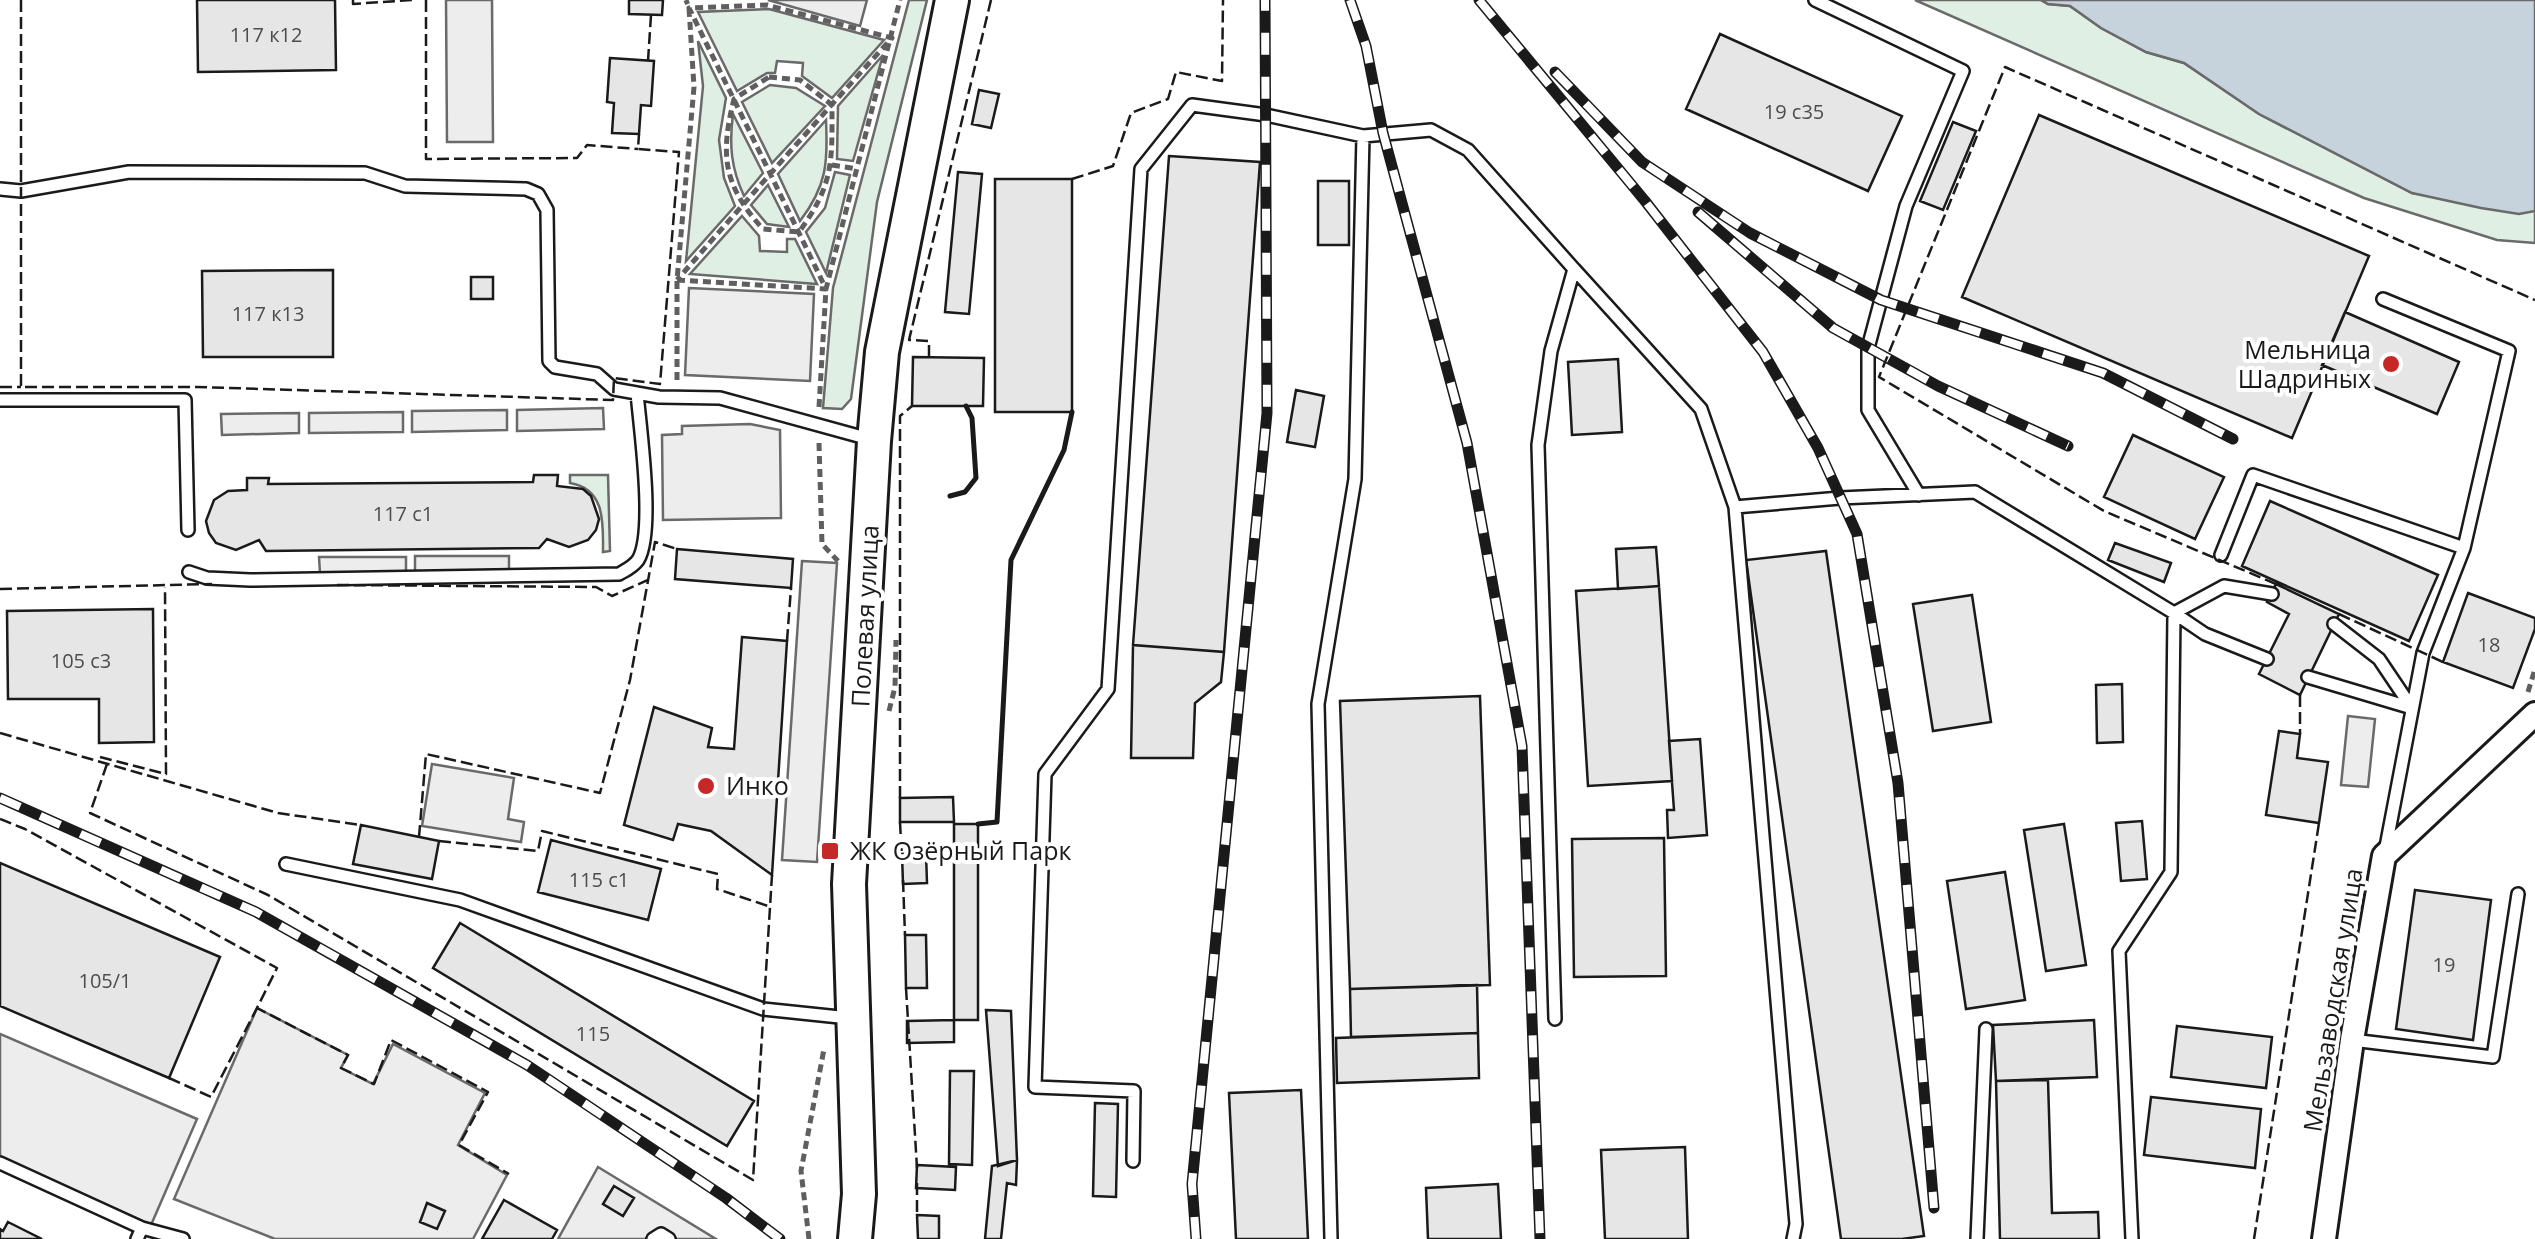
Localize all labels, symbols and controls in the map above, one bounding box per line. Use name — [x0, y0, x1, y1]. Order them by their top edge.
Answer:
house number: 117 к12 — [230, 21, 302, 48]
house number: 19 c35 — [1764, 98, 1824, 125]
house number: 117 к13 — [232, 300, 304, 327]
place label: Мельница Шадриных — [2238, 332, 2371, 395]
marker: Мельница Шадриных — [2380, 353, 2402, 375]
house number: 117 с1 — [373, 500, 433, 527]
street label: Полевая улица — [842, 524, 886, 708]
house number: 18 — [2478, 631, 2500, 658]
house number: 105 с3 — [51, 647, 111, 674]
place label: Инко — [726, 768, 789, 802]
marker: Инко — [695, 775, 717, 797]
place label: ЖК Озёрный Парк — [850, 833, 1071, 867]
marker: ЖК Озёрный Парк — [819, 840, 841, 862]
street label: Мельзаводская улица — [2294, 865, 2370, 1134]
house number: 115 с1 — [569, 866, 629, 893]
house number: 19 — [2433, 951, 2455, 978]
house number: 105/1 — [78, 967, 132, 994]
house number: 115 — [576, 1020, 610, 1047]

